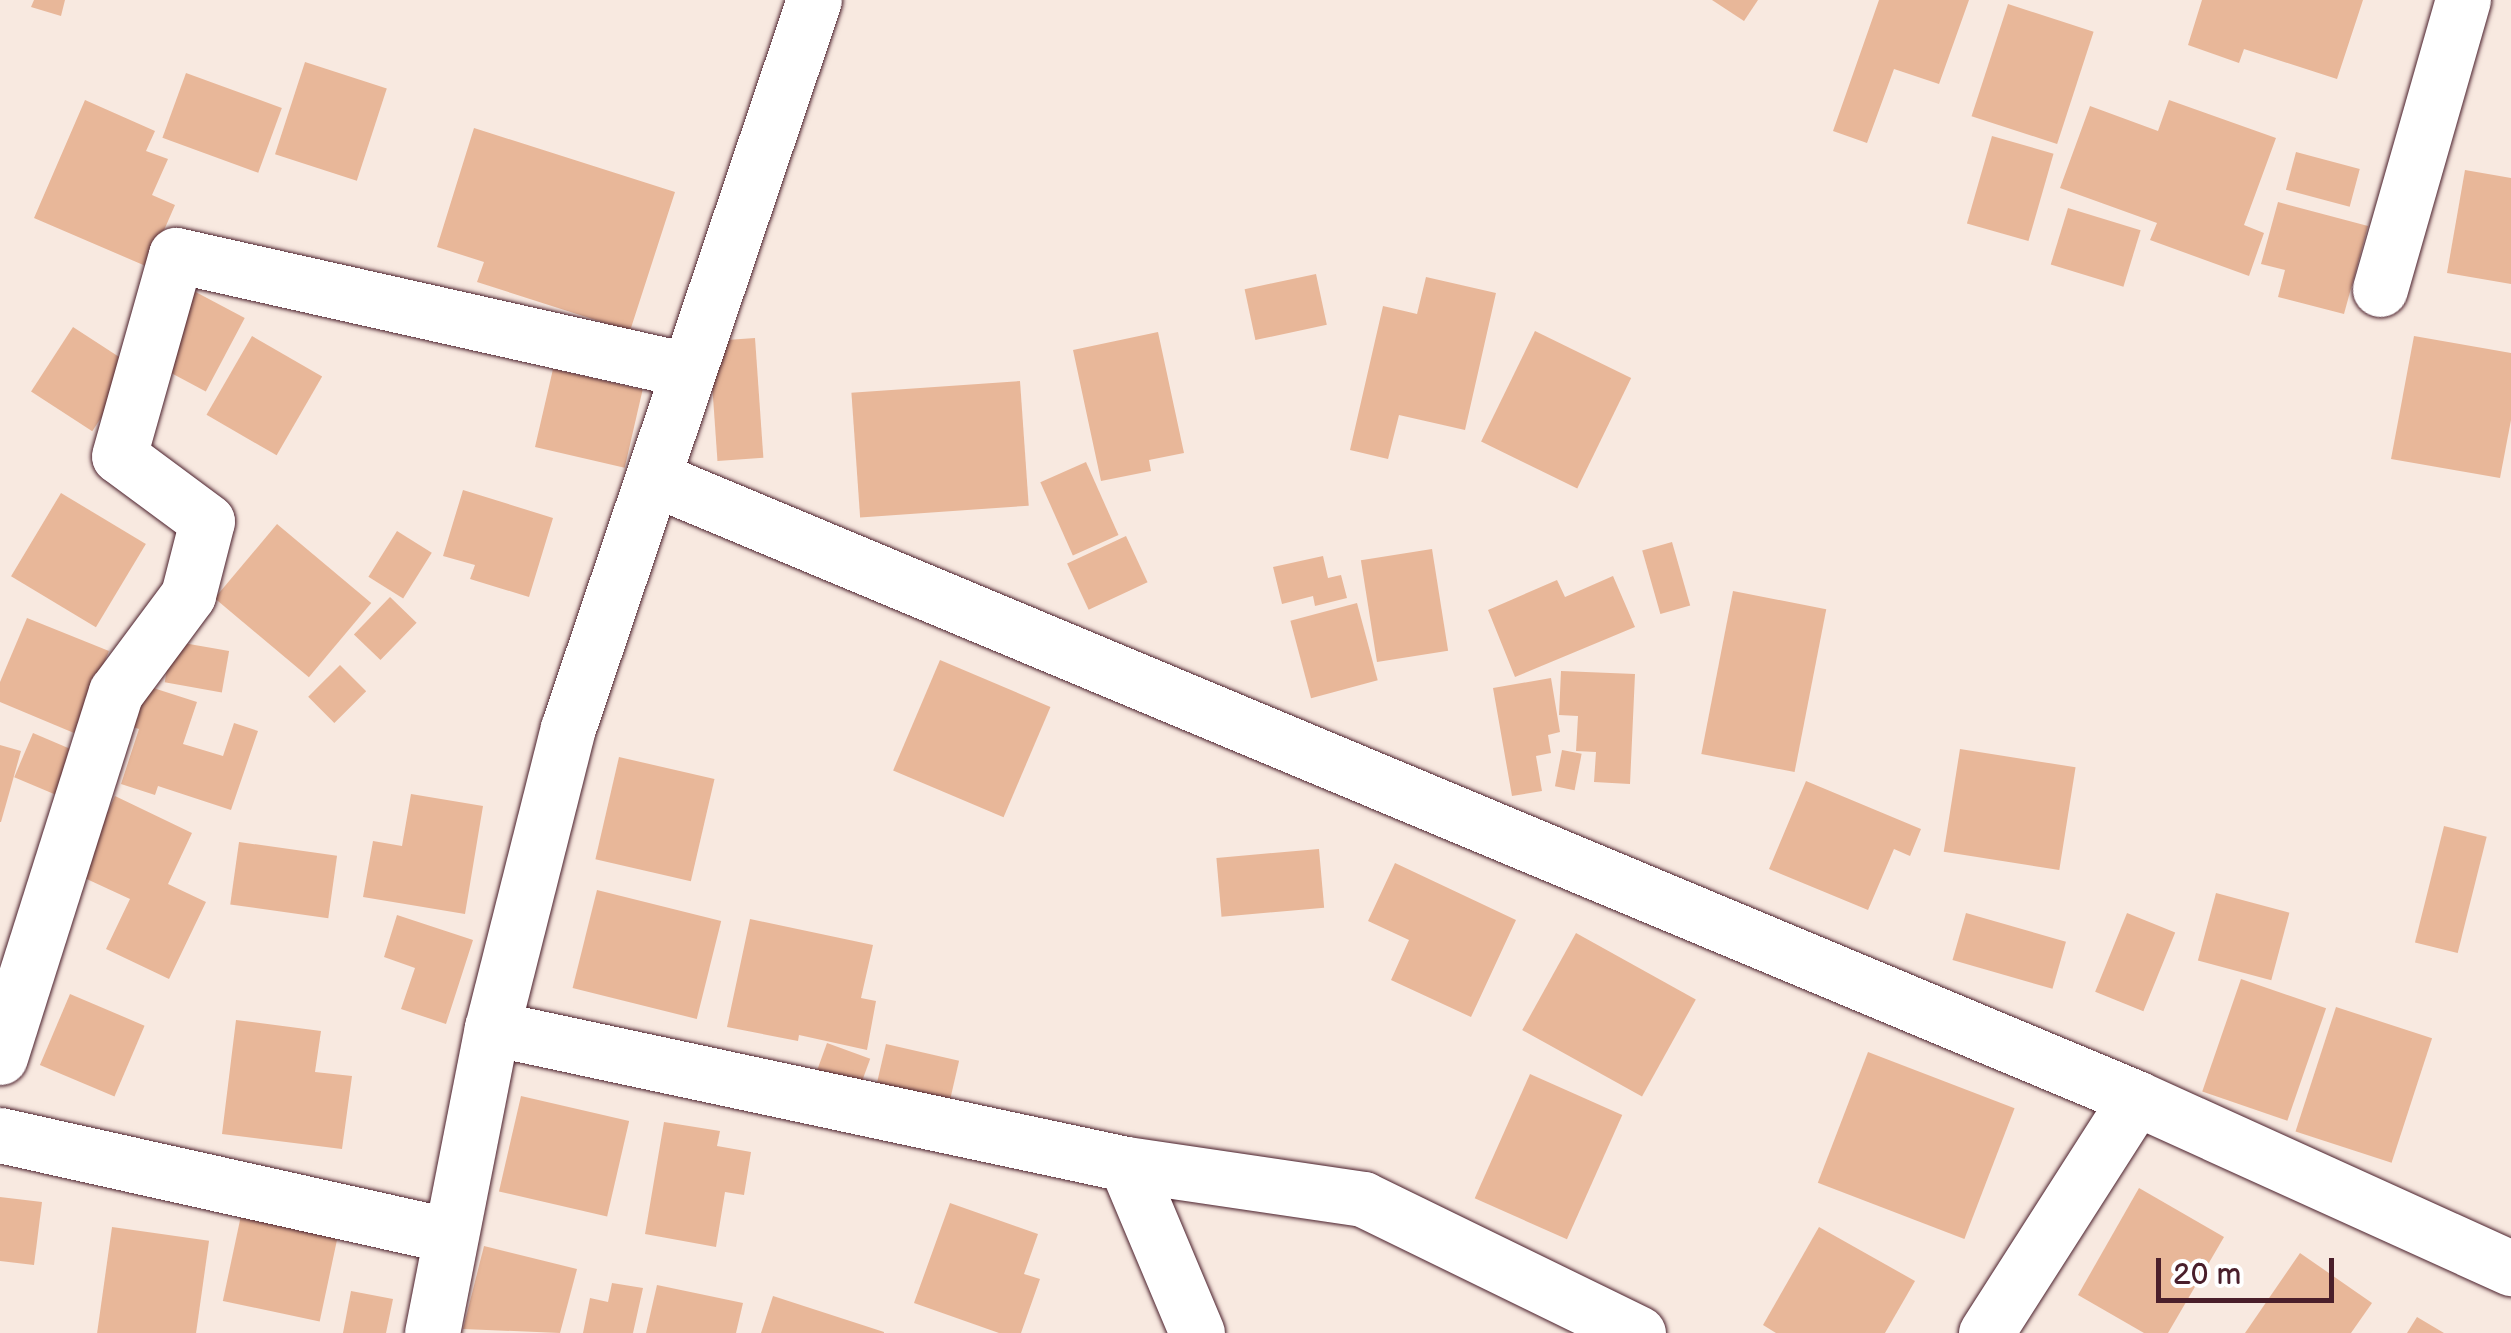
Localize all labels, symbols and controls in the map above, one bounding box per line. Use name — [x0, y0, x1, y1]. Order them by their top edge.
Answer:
scale bar — [2161, 1238, 2338, 1300]
text: 20 m — [2173, 1257, 2241, 1293]

